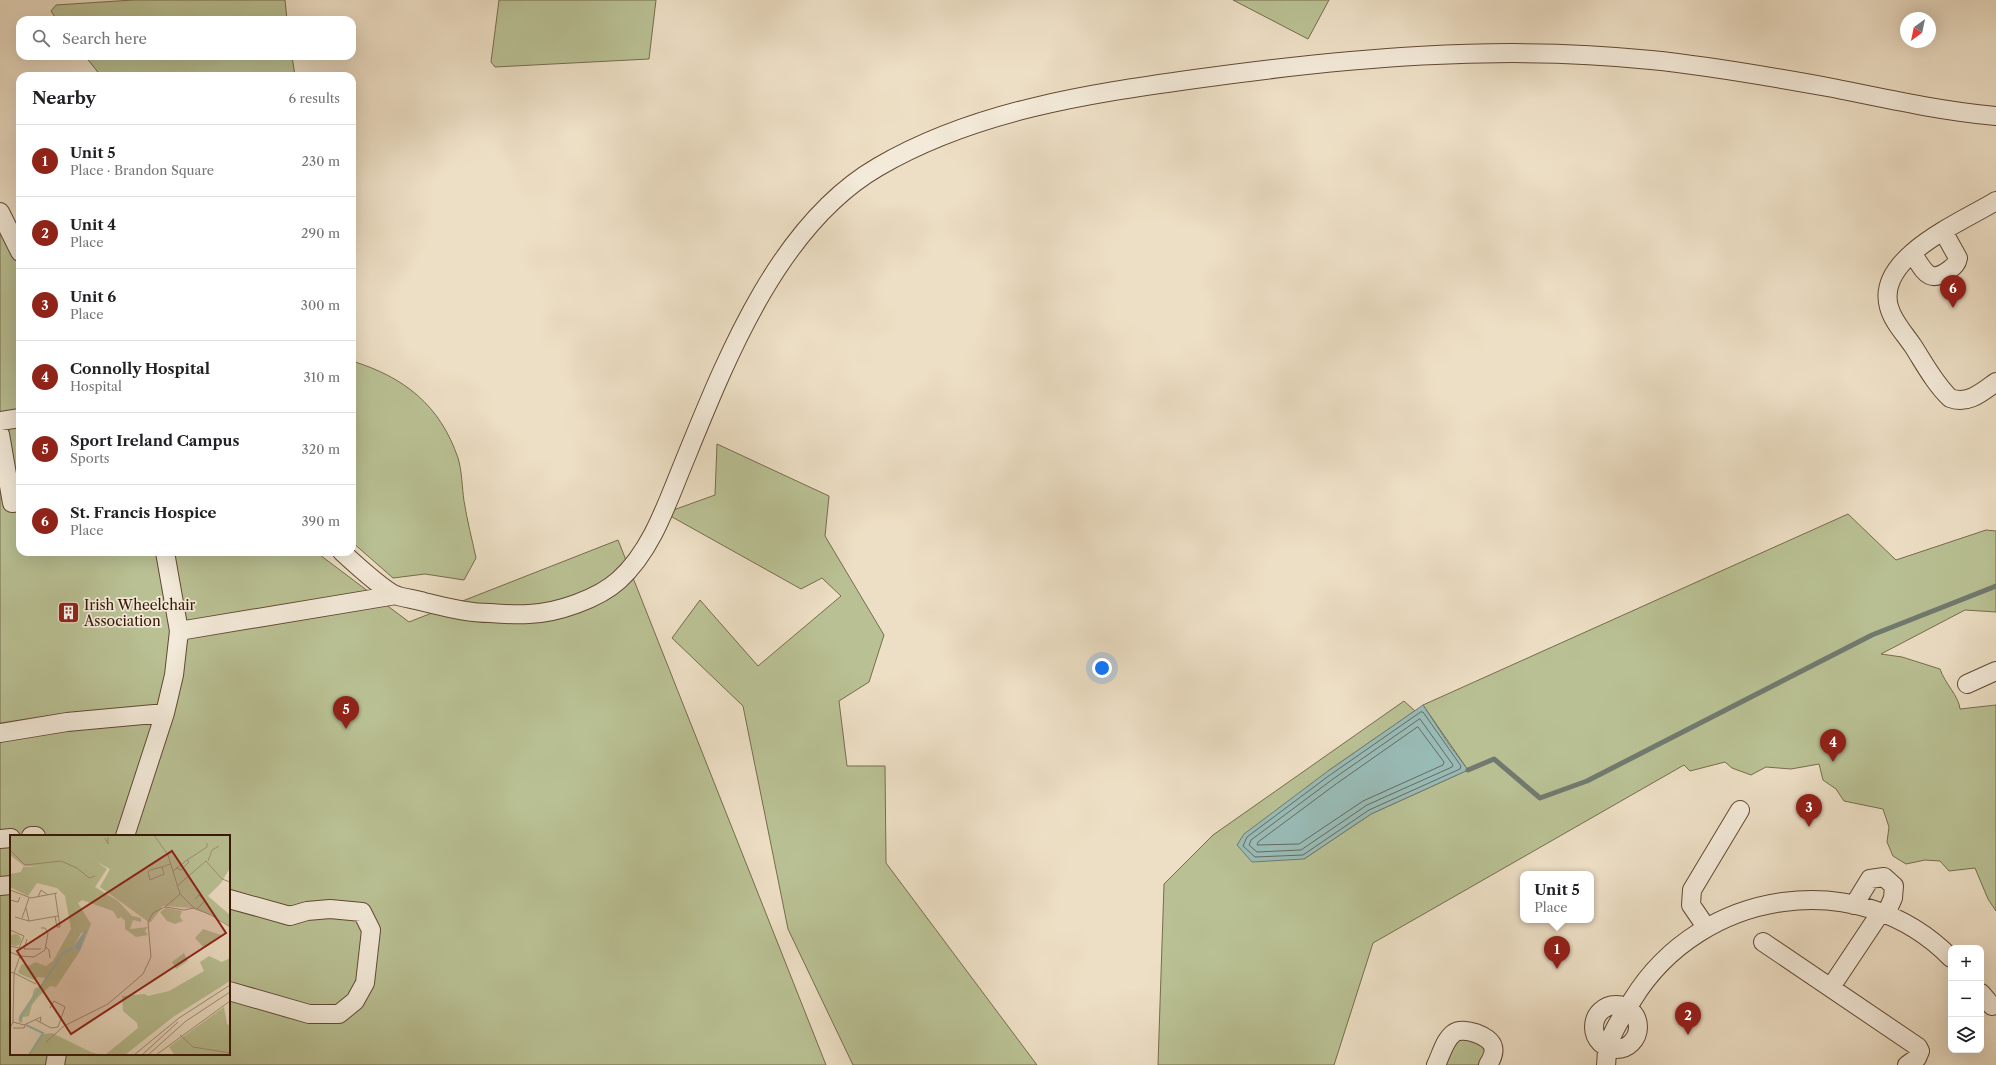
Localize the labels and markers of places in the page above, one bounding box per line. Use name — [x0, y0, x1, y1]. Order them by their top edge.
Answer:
pin: 6 — [1940, 275, 1966, 308]
place label: Irish Wheelchair Association — [83, 596, 196, 630]
building icon: Irish Wheelchair Association — [56, 600, 82, 626]
pin: 5 — [333, 696, 359, 729]
pin: 4 — [1820, 729, 1846, 762]
pin: 3 — [1796, 794, 1822, 827]
pin: 1 — [1544, 936, 1570, 969]
pin: 2 — [1675, 1002, 1701, 1035]

